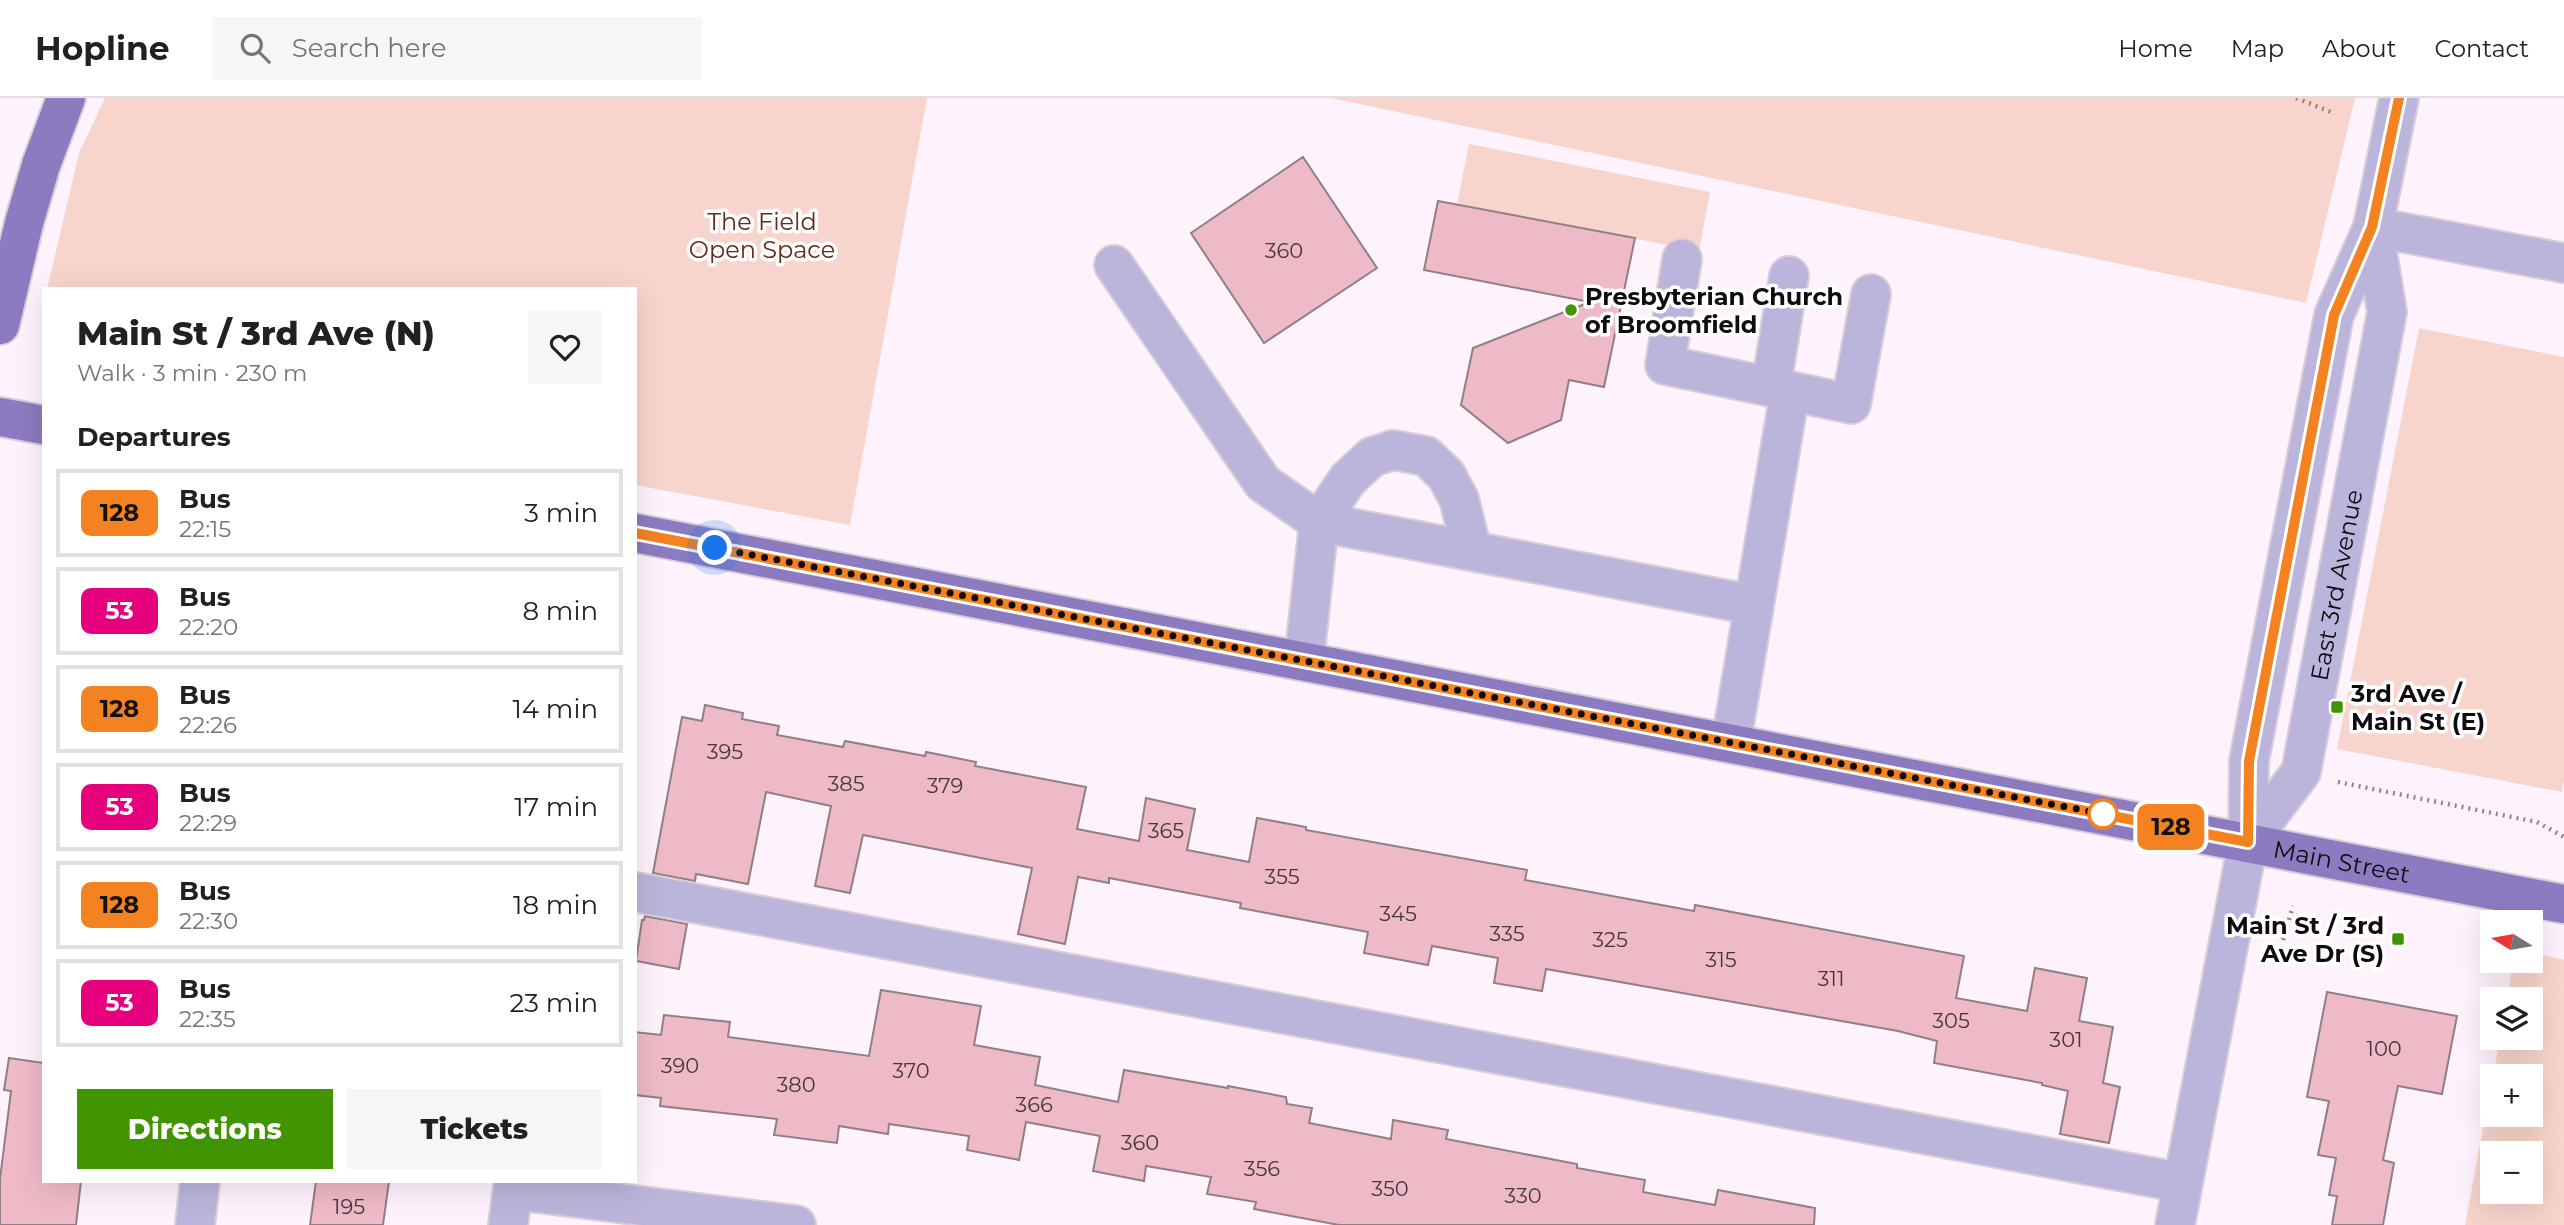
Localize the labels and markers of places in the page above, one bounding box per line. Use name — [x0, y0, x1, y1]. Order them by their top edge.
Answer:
place label: Presbyterian Church of Broomfield — [1585, 282, 1843, 339]
marker: Presbyterian Church of Broomfield — [1563, 302, 1579, 318]
place label: 3rd Ave / Main St (E) — [2350, 679, 2485, 736]
marker: 3rd Ave / Main St (E) — [2329, 699, 2345, 715]
unlabelled marker — [2088, 799, 2118, 829]
place label: Main St / 3rd Ave Dr (S) — [2226, 911, 2384, 968]
marker: Main St / 3rd Ave Dr (S) — [2390, 931, 2406, 947]

